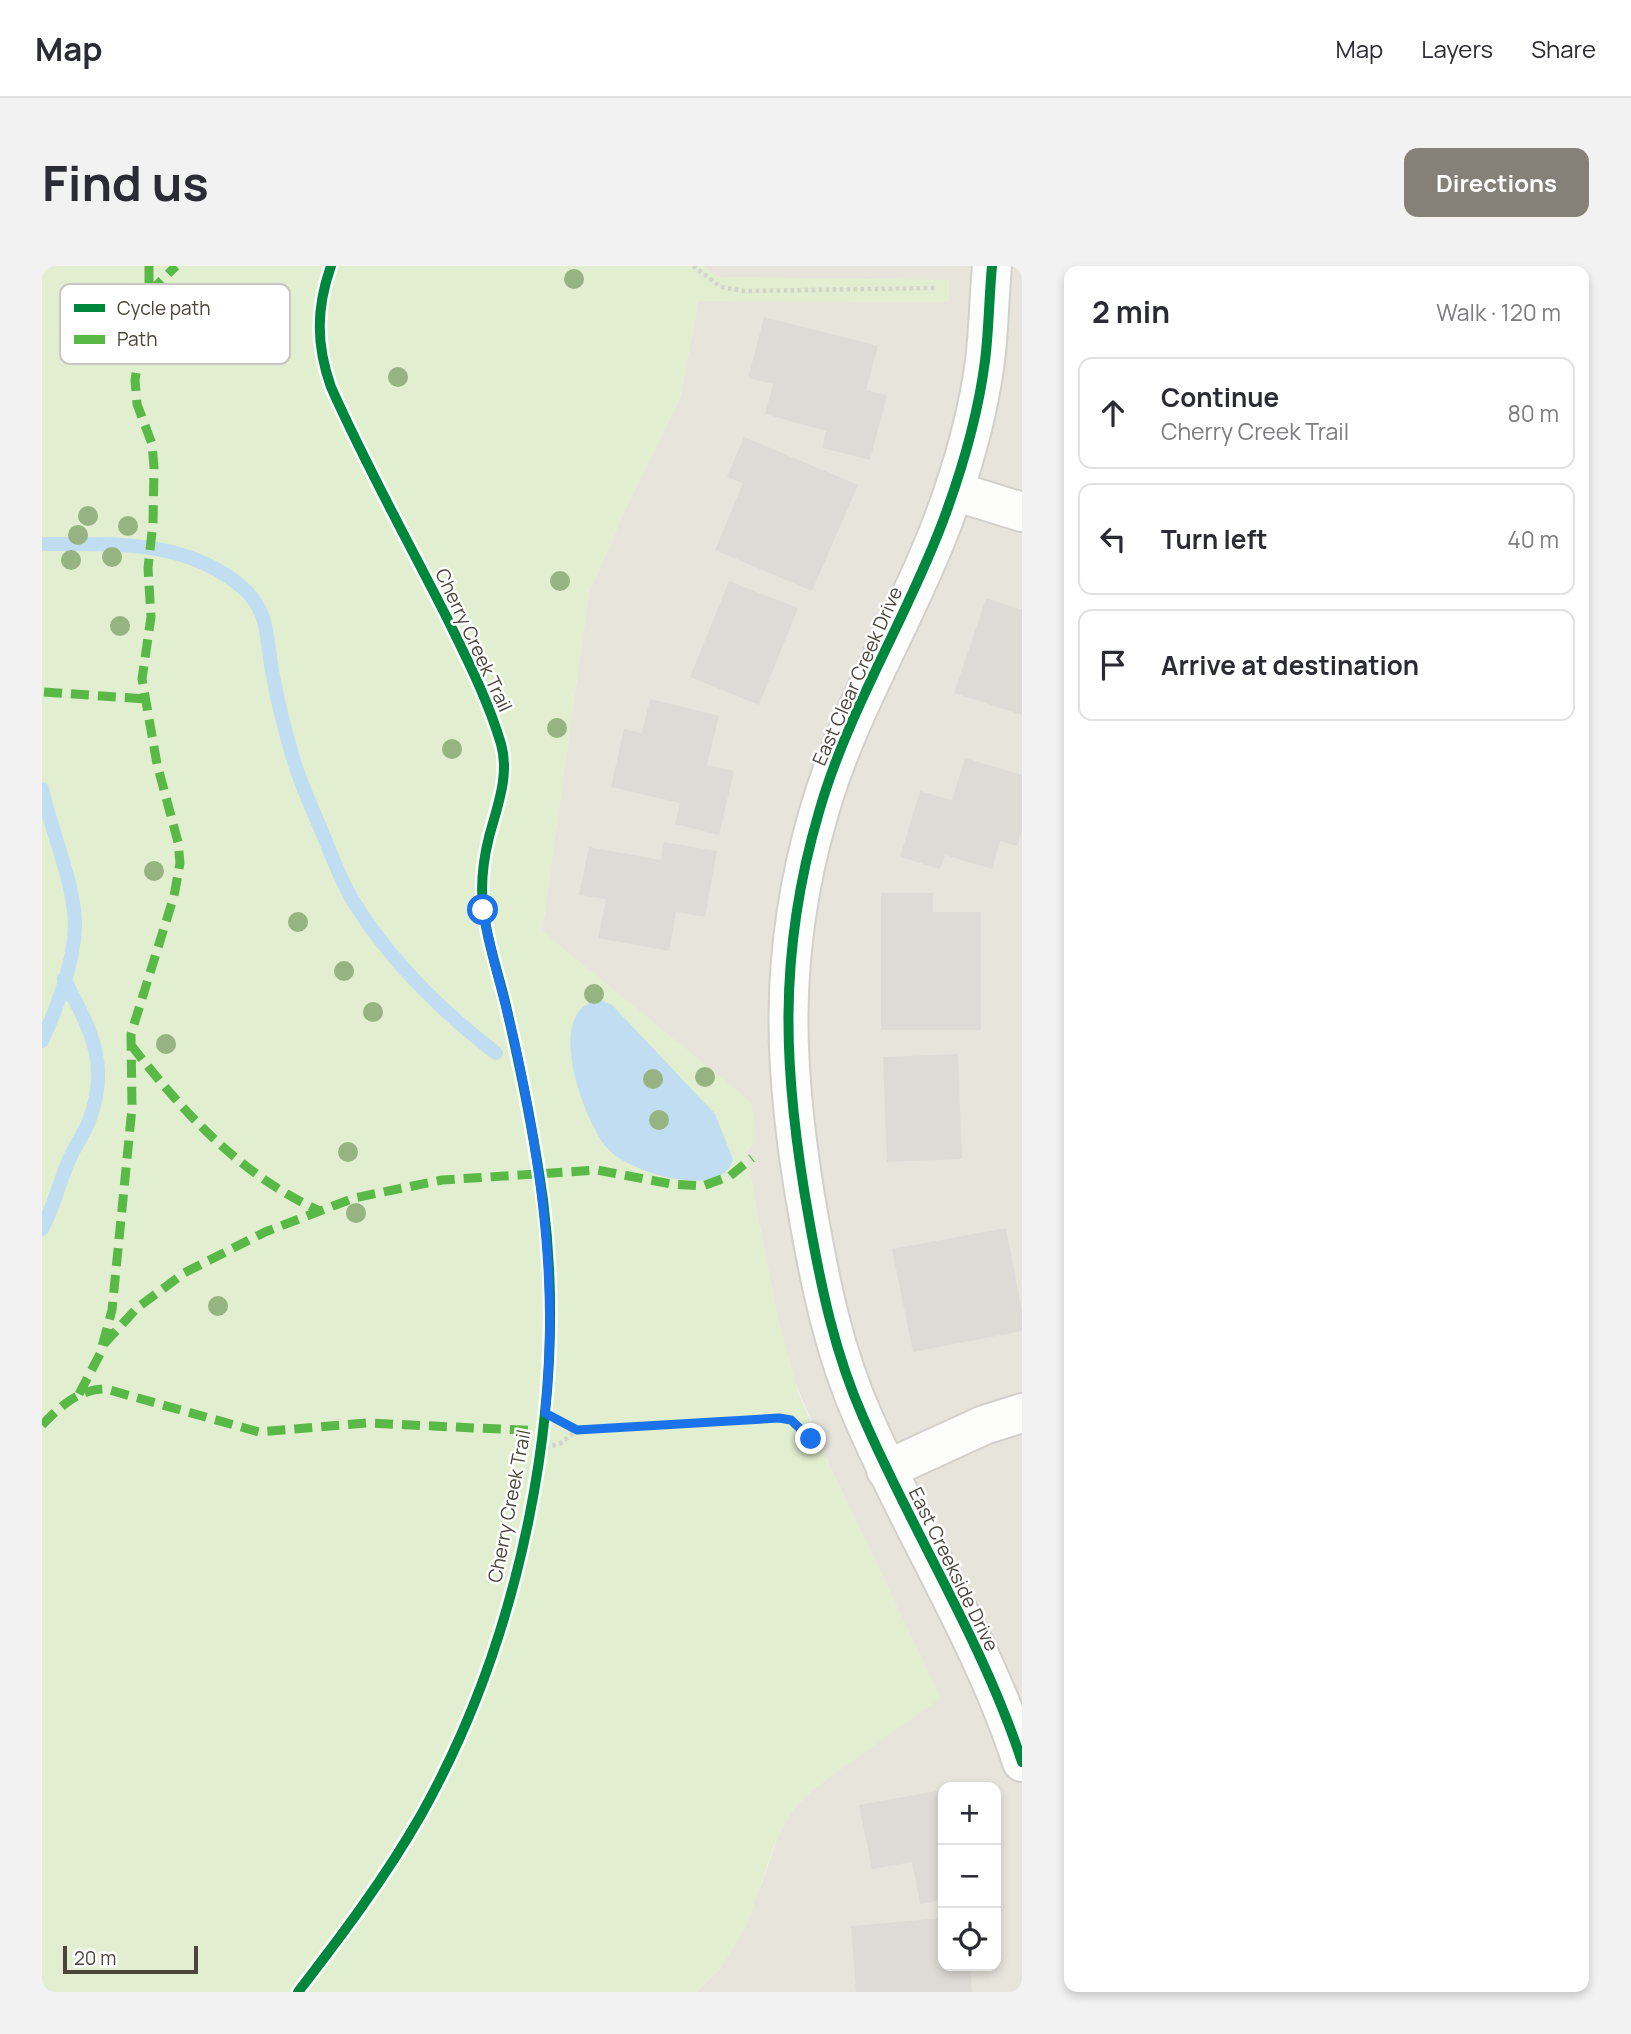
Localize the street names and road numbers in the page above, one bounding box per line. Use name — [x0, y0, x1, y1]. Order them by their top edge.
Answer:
street label: Cherry Creek Trail — [429, 564, 519, 716]
street label: East Clear Creek Drive — [806, 583, 908, 769]
street label: Cherry Creek Trail — [481, 1427, 537, 1585]
street label: East Creekside Drive — [903, 1483, 1005, 1655]

